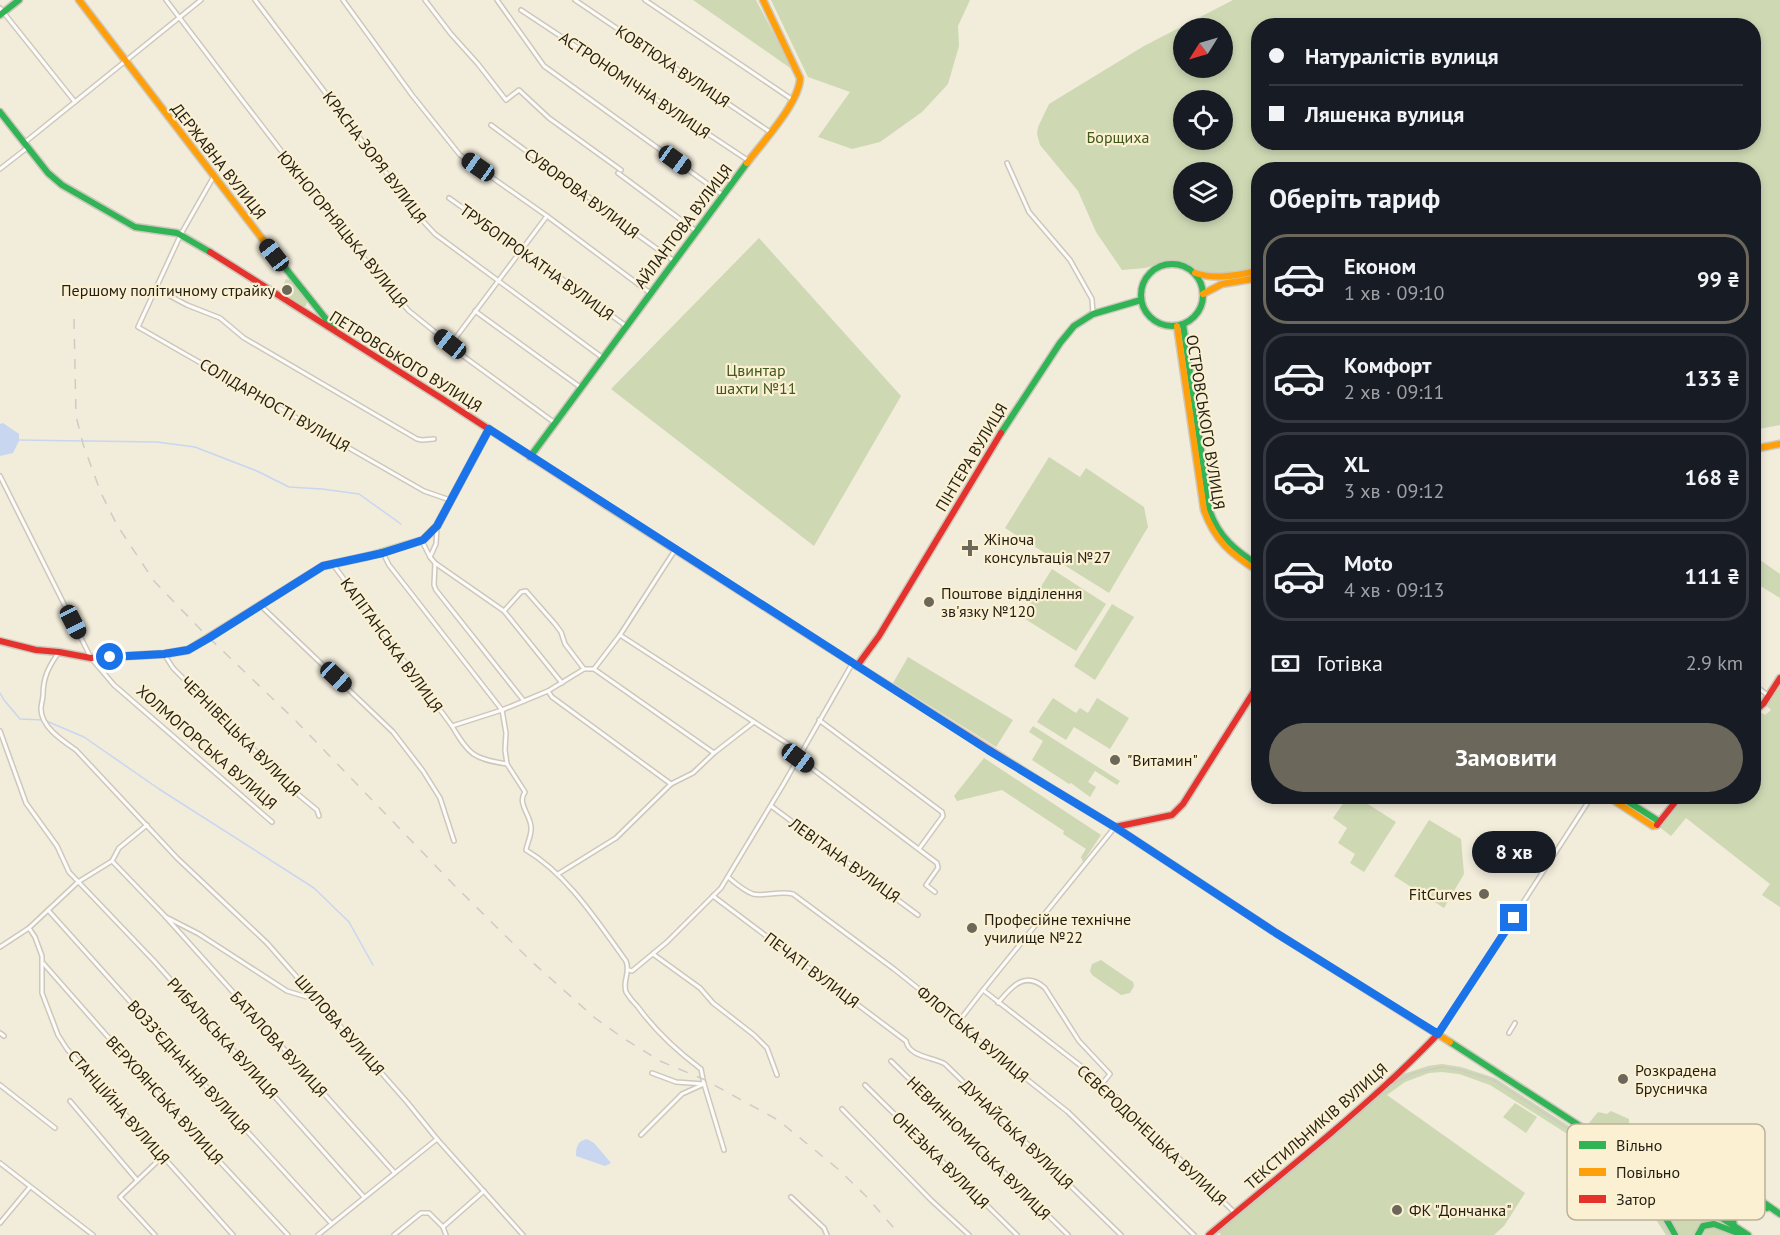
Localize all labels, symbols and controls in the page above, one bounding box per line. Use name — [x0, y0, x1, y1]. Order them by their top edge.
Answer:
north arrow — [1173, 18, 1233, 78]
map controls — [1173, 18, 1233, 222]
street label: КОВТЮХА ВУЛИЦЯ — [612, 20, 734, 112]
street label: АСТРОНОМІЧНА ВУЛИЦЯ — [556, 27, 714, 143]
text: Натуралістів вулиця — [1305, 42, 1499, 70]
street label: КРАСНА ЗОРЯ ВУЛИЦЯ — [319, 87, 431, 227]
button: locate — [1173, 90, 1233, 150]
street label: ДЕРЖАВНА ВУЛИЦЯ — [167, 99, 271, 223]
text: Ляшенка вулиця — [1305, 100, 1464, 128]
park label: Борщиха — [1087, 127, 1150, 147]
car — [655, 142, 695, 178]
street label: СУВОРОВА ВУЛИЦЯ — [521, 143, 643, 243]
street label: ЮЖНОГОРНЯЦЬКА ВУЛИЦЯ — [273, 146, 413, 312]
car — [458, 149, 498, 185]
street label: АЙЛАНТОВА ВУЛИЦЯ — [630, 160, 736, 292]
button: layers — [1173, 162, 1233, 222]
text: Оберіть тариф — [1269, 181, 1440, 215]
street label: ТРУБОПРОКАТНА ВУЛИЦЯ — [456, 199, 618, 325]
car — [256, 235, 292, 275]
icon: car — [1272, 252, 1326, 306]
text: Економ — [1344, 252, 1416, 280]
text: 99 ₴ — [1697, 265, 1740, 293]
place label: Першому політичному страйку — [61, 280, 276, 300]
text: 1 хв · 09:10 — [1344, 280, 1445, 306]
marker: Першому політичному страйку — [280, 283, 294, 297]
street label: ПЕТРОВСЬКОГО ВУЛИЦЯ — [326, 306, 486, 416]
car — [430, 326, 470, 362]
street label: ОСТРОВСЬКОГО ВУЛИЦЯ — [1182, 333, 1230, 511]
icon: car — [1272, 351, 1326, 405]
text: Комфорт — [1344, 351, 1432, 379]
street label: СОЛІДАРНОСТІ ВУЛИЦЯ — [196, 354, 354, 456]
park label: Цвинтар шахти №11 — [715, 360, 797, 398]
text: 133 ₴ — [1685, 364, 1740, 392]
text: 2 хв · 09:11 — [1344, 379, 1445, 405]
street label: ПІНТЕРА ВУЛИЦЯ — [931, 399, 1011, 515]
icon: car — [1272, 450, 1326, 504]
text: XL — [1344, 450, 1369, 478]
text: 168 ₴ — [1685, 463, 1740, 491]
text: 3 хв · 09:12 — [1344, 478, 1445, 504]
place label: Жіноча консультація №27 — [983, 529, 1111, 567]
marker: Жіноча консультація №27 — [961, 539, 979, 557]
icon: car — [1272, 549, 1326, 603]
text: Moto — [1344, 549, 1393, 577]
text: 111 ₴ — [1685, 562, 1740, 590]
street label: КАПІТАНСЬКА ВУЛИЦЯ — [336, 574, 448, 716]
text: 4 хв · 09:13 — [1344, 577, 1445, 603]
place label: Поштове відділення зв'язку №120 — [941, 583, 1082, 621]
marker: Поштове відділення зв'язку №120 — [922, 595, 936, 609]
car — [57, 602, 89, 642]
route start — [96, 643, 123, 670]
icon: cash — [1269, 647, 1302, 680]
text: Готівка — [1317, 649, 1383, 677]
text: 2.9 km — [1686, 650, 1743, 676]
car — [317, 658, 355, 696]
street label: ЧЕРНІВЕЦЬКА ВУЛИЦЯ — [177, 672, 305, 800]
street label: ХОЛМОГОРСЬКА ВУЛИЦЯ — [133, 681, 281, 813]
button: Замовити — [1269, 723, 1743, 792]
car — [778, 740, 818, 776]
place label: "Витамин" — [1127, 750, 1198, 770]
marker: "Витамин" — [1108, 753, 1122, 767]
street label: ЛЕВІТАНА ВУЛИЦЯ — [785, 812, 904, 907]
callout: 8 хв — [1472, 831, 1556, 873]
text: 8 хв — [1496, 839, 1533, 865]
place label: FitCurves — [1409, 884, 1472, 904]
marker: FitCurves — [1477, 887, 1491, 901]
route end — [1500, 904, 1527, 931]
place label: Професійне технічне училище №22 — [984, 909, 1131, 947]
marker: Професійне технічне училище №22 — [965, 921, 979, 935]
street label: ПЕЧАТІ ВУЛИЦЯ — [761, 928, 863, 1012]
street label: ШИЛОВА ВУЛИЦЯ — [291, 971, 389, 1079]
street label: РИБАЛЬСЬКА ВУЛИЦЯ — [163, 973, 283, 1103]
street label: ФЛОТСЬКА ВУЛИЦЯ — [913, 981, 1033, 1087]
street label: БАТАЛОВА ВУЛИЦЯ — [226, 987, 332, 1101]
street label: ВОЗЗ’ЄДНАННЯ ВУЛИЦЯ — [123, 996, 255, 1138]
street label: ВЕРХОЯНСЬКА ВУЛИЦЯ — [102, 1032, 228, 1168]
street label: СТАНЦІЙНА ВУЛИЦЯ — [64, 1045, 174, 1169]
street label: ТЕКСТИЛЬНИКІВ ВУЛИЦЯ — [1240, 1058, 1392, 1194]
street label: СЄВЄРОДОНЕЦЬКА ВУЛИЦЯ — [1073, 1060, 1231, 1210]
place label: Розкрадена Брусничка — [1635, 1060, 1717, 1098]
street label: НЕВИННОМИСЬКА ВУЛИЦЯ — [903, 1072, 1055, 1224]
marker: Розкрадена Брусничка — [1616, 1072, 1630, 1086]
street label: ДУНАЙСЬКА ВУЛИЦЯ — [956, 1075, 1078, 1193]
street label: ОНЕЗЬКА ВУЛИЦЯ — [888, 1107, 994, 1213]
legend — [1567, 1124, 1765, 1220]
text: Вільно — [1616, 1135, 1662, 1155]
text: Повільно — [1616, 1162, 1680, 1182]
text: Затор — [1616, 1189, 1656, 1209]
place label: ФК "Дончанка" — [1409, 1200, 1512, 1220]
marker: ФК "Дончанка" — [1390, 1203, 1404, 1217]

